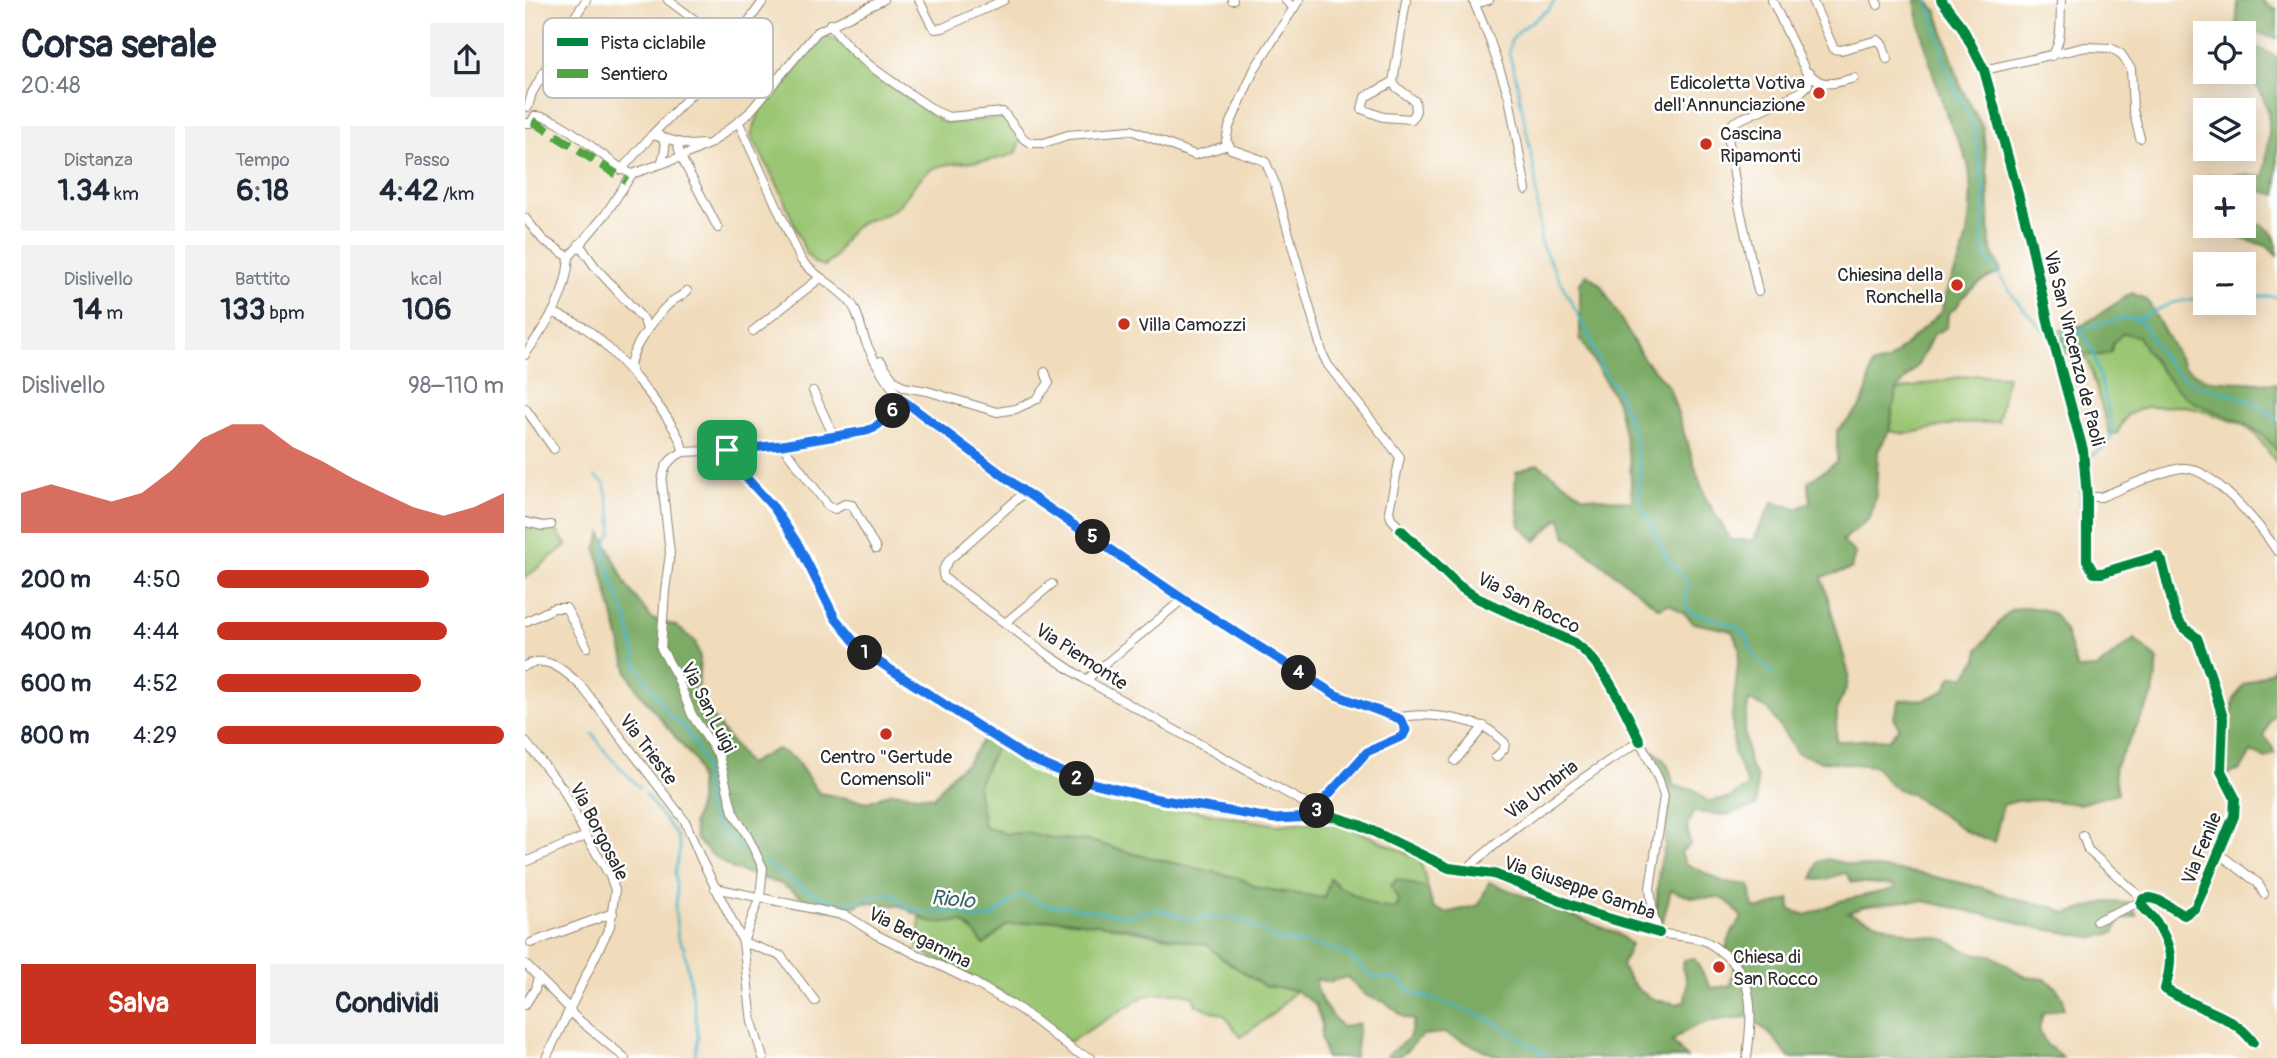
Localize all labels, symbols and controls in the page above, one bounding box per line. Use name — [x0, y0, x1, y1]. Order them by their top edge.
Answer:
legend — [543, 18, 773, 98]
text: Corsa serale — [21, 21, 216, 69]
map controls — [2193, 21, 2256, 315]
button: locate — [2193, 21, 2256, 84]
button: share — [430, 23, 504, 97]
text: Pista ciclabile — [600, 31, 706, 55]
text: Sentiero — [600, 62, 668, 86]
text: 20:48 — [21, 71, 81, 100]
place label: Edicoletta Votiva dell'Annunciazione — [1654, 71, 1806, 117]
marker: Edicoletta Votiva dell'Annunciazione — [1811, 85, 1827, 101]
button: layers — [2193, 98, 2256, 161]
place label: Cascina Ripamonti — [1720, 122, 1801, 168]
marker: Cascina Ripamonti — [1698, 136, 1714, 152]
text: Distanza — [64, 148, 133, 172]
text: Tempo — [235, 148, 290, 172]
text: Passo — [404, 148, 450, 172]
text: 1.34 — [57, 172, 110, 209]
text: 6:18 — [236, 172, 289, 209]
text: 4:42 — [379, 172, 439, 209]
button: + — [2193, 175, 2256, 238]
text: km — [110, 182, 139, 206]
text: /km — [439, 182, 474, 206]
street label: Via San Vincenzo de Paoli — [2038, 248, 2110, 448]
button: − — [2193, 252, 2256, 315]
place label: Chiesina della Ronchella — [1837, 263, 1943, 309]
text: Dislivello — [63, 267, 133, 291]
text: Battito — [235, 267, 290, 291]
text: kcal — [411, 267, 442, 291]
marker: Chiesina della Ronchella — [1949, 277, 1965, 293]
text: 14 — [73, 291, 102, 328]
text: 133 — [220, 291, 265, 328]
text: 106 — [402, 291, 452, 328]
text: m — [102, 301, 123, 325]
text: bpm — [265, 301, 305, 325]
place label: Villa Camozzi — [1138, 313, 1246, 337]
marker: Villa Camozzi — [1116, 316, 1132, 332]
text: Dislivello — [21, 371, 105, 400]
text: 98–110 m — [408, 371, 504, 400]
pin: 6 — [875, 394, 911, 428]
text: 6 — [887, 398, 898, 422]
pin — [697, 420, 757, 480]
icon: arrive — [708, 431, 746, 469]
pin: 5 — [1075, 520, 1111, 554]
text: 5 — [1087, 524, 1098, 548]
text: 200 m — [21, 565, 91, 594]
text: 4:50 — [133, 565, 181, 594]
street label: Via San Rocco — [1473, 567, 1584, 639]
text: 400 m — [21, 617, 91, 646]
text: 4:44 — [133, 617, 179, 646]
street label: Via Piemonte — [1031, 618, 1133, 696]
pin: 1 — [847, 636, 883, 670]
text: 1 — [861, 640, 868, 664]
pin: 4 — [1281, 656, 1317, 690]
street label: Via San Luigi — [675, 658, 741, 757]
text: 4 — [1293, 660, 1304, 684]
text: 600 m — [21, 669, 91, 698]
text: 4:52 — [133, 669, 178, 698]
street label: Via Trieste — [614, 709, 683, 790]
text: 800 m — [21, 721, 89, 750]
text: 4:29 — [133, 721, 177, 750]
marker: Centro "Gertude Comensoli" — [878, 726, 894, 742]
place label: Centro "Gertude Comensoli" — [820, 745, 953, 791]
street label: Via Umbria — [1500, 754, 1583, 825]
pin: 2 — [1059, 762, 1095, 796]
text: 2 — [1071, 766, 1082, 790]
street label: Via Borgosale — [564, 779, 634, 885]
pin: 3 — [1299, 794, 1335, 828]
text: 3 — [1311, 798, 1322, 822]
street label: Via Fenile — [2177, 808, 2227, 888]
street label: Via Giuseppe Gamba — [1501, 851, 1659, 925]
water label: Riolo — [930, 884, 977, 915]
street label: Via Bergamina — [864, 902, 975, 974]
place label: Chiesa di San Rocco — [1733, 945, 1818, 991]
marker: Chiesa di San Rocco — [1711, 959, 1727, 975]
button: Salva — [21, 964, 256, 1044]
button: Condividi — [270, 964, 504, 1044]

